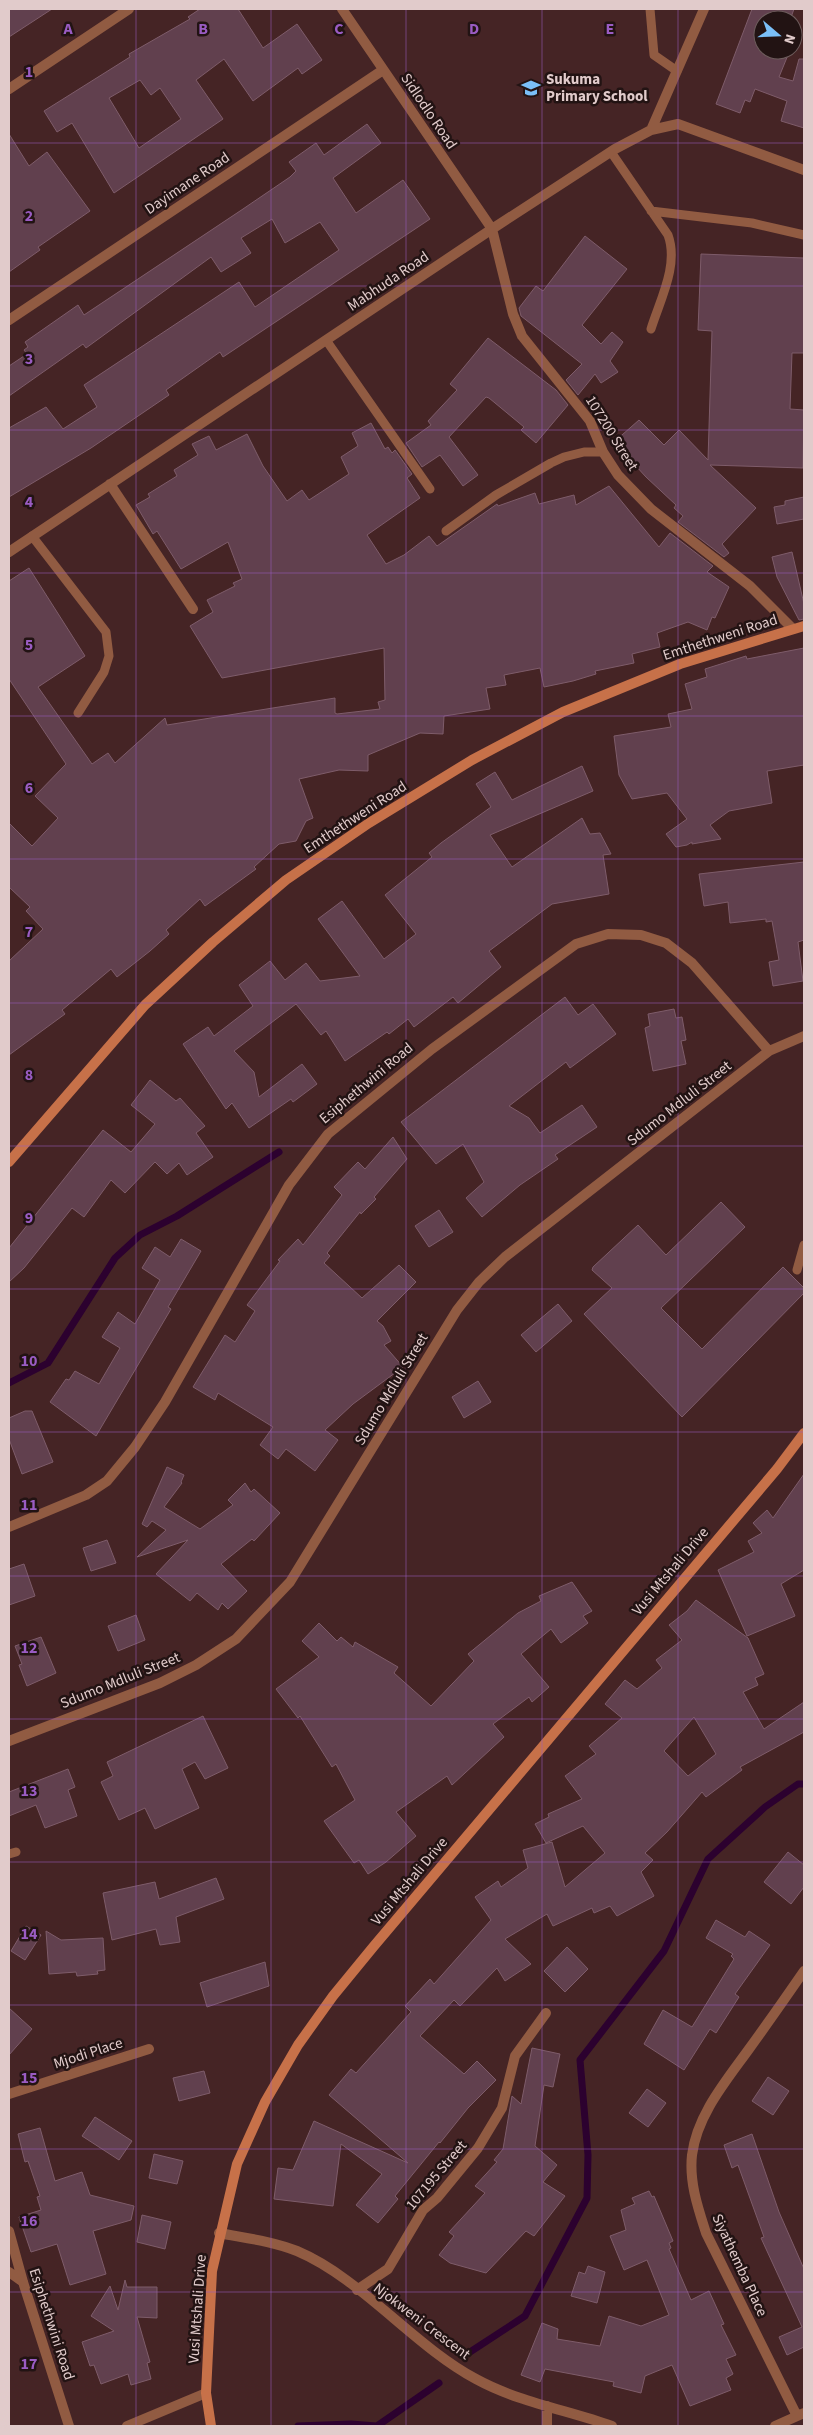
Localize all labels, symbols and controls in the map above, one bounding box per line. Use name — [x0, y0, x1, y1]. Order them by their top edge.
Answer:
north arrow — [753, 10, 803, 60]
text: A — [62, 18, 73, 40]
text: B — [198, 18, 208, 40]
text: C — [334, 18, 344, 40]
text: D — [469, 18, 479, 40]
text: E — [606, 18, 614, 40]
text: N — [778, 31, 800, 47]
text: 1 — [25, 61, 33, 83]
street label: Sidlodlo Road — [395, 69, 462, 153]
place label: Sukuma Primary School — [546, 69, 648, 107]
school or university icon: Sukuma Primary School — [520, 77, 542, 99]
street label: Dayimane Road — [141, 147, 234, 220]
text: 2 — [25, 205, 33, 227]
street label: Mabhuda Road — [343, 246, 433, 316]
text: 3 — [25, 348, 33, 370]
street label: 107200 Street — [580, 392, 643, 475]
text: 4 — [25, 491, 34, 513]
street label: Emthethweni Road — [660, 609, 780, 666]
text: 5 — [25, 634, 33, 656]
street label: Emthethweni Road — [300, 776, 411, 859]
text: 6 — [25, 777, 33, 799]
text: 7 — [25, 921, 33, 943]
street label: Esiphethwini Road — [315, 1038, 418, 1129]
street label: Sdumo Mdluli Street — [623, 1056, 736, 1151]
text: 8 — [25, 1064, 33, 1086]
text: 9 — [25, 1207, 33, 1229]
street label: Sdumo Mdluli Street — [350, 1329, 433, 1449]
text: 10 — [21, 1350, 37, 1372]
text: 11 — [21, 1494, 37, 1516]
street label: Vusi Mtshali Drive — [627, 1523, 714, 1620]
text: 12 — [21, 1637, 37, 1659]
street label: Sdumo Mdluli Street — [57, 1647, 183, 1714]
text: 13 — [21, 1780, 37, 1802]
street label: Vusi Mtshali Drive — [366, 1833, 453, 1930]
text: 14 — [21, 1923, 38, 1945]
street label: Mjodi Place — [51, 2032, 125, 2075]
text: 15 — [21, 2067, 37, 2089]
street label: 107195 Street — [401, 2136, 472, 2215]
text: 16 — [21, 2210, 37, 2232]
street label: Siyathemba Place — [706, 2210, 773, 2320]
street label: Vusi Mtshali Drive — [183, 2254, 212, 2364]
street label: Esiphethwini Road — [24, 2266, 80, 2383]
street label: Njokweni Crescent — [369, 2278, 475, 2365]
text: 17 — [21, 2353, 37, 2375]

